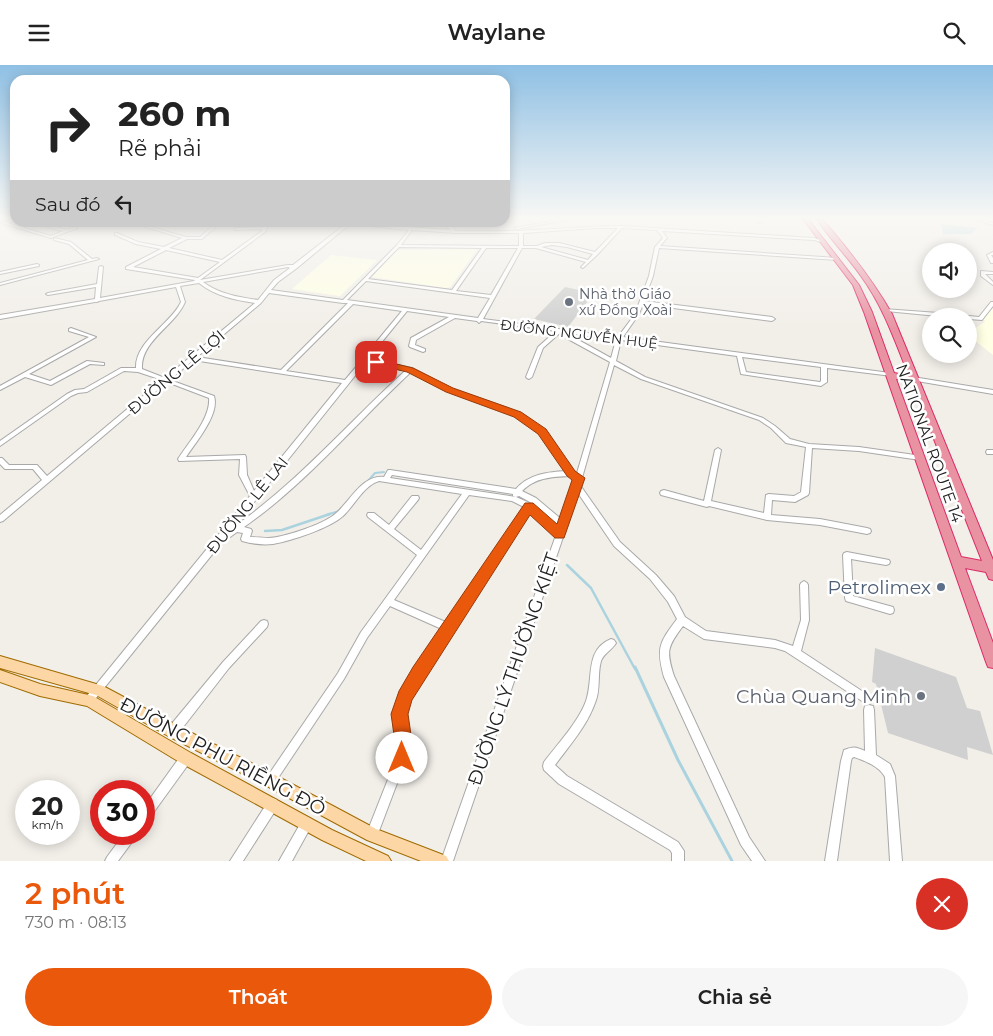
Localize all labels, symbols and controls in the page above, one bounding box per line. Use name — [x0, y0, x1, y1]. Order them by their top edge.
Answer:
icon: menu — [25, 19, 53, 47]
text: Waylane — [447, 19, 546, 46]
icon: search — [940, 19, 968, 47]
text: 260 m — [118, 92, 231, 135]
icon: right — [35, 95, 100, 160]
text: Rẽ phải — [118, 135, 202, 162]
icon: left — [110, 190, 138, 218]
text: Sau đó — [35, 193, 100, 216]
map controls — [922, 243, 977, 363]
button: sound — [922, 243, 977, 298]
place label: Nhà thờ Giáo xứ Đồng Xoài — [579, 285, 672, 319]
marker: Nhà thờ Giáo xứ Đồng Xoài — [563, 296, 575, 308]
button: search — [922, 308, 977, 363]
street label: ĐƯỜNG NGUYỄN HUỆ — [499, 314, 659, 353]
street label: ĐƯỜNG LÊ LỢI — [124, 326, 229, 418]
pin — [355, 341, 397, 383]
icon: arrive — [362, 348, 390, 376]
street label: NATIONAL ROUTE 14 — [892, 361, 967, 525]
street label: ĐƯỜNG LÊ LAI — [203, 453, 292, 558]
street label: ĐƯỜNG LÝ THƯỜNG KIỆT — [463, 550, 564, 788]
place label: Petrolimex — [827, 576, 931, 599]
marker: Petrolimex — [935, 581, 947, 593]
place label: Chùa Quang Minh — [736, 685, 911, 708]
marker: Chùa Quang Minh — [915, 690, 927, 702]
street label: ĐƯỜNG PHÚ RIỀNG ĐỎ — [116, 692, 330, 821]
position arrow — [375, 731, 427, 783]
speed limit sign: 30 — [90, 780, 155, 845]
text: 20 — [32, 791, 63, 821]
text: km/h — [31, 817, 64, 832]
text: 2 phút — [25, 875, 125, 912]
button: close — [916, 878, 968, 930]
text: 730 m · 08:13 — [25, 913, 126, 932]
button: Thoát — [25, 968, 492, 1026]
button: Chia sẻ — [502, 968, 968, 1026]

